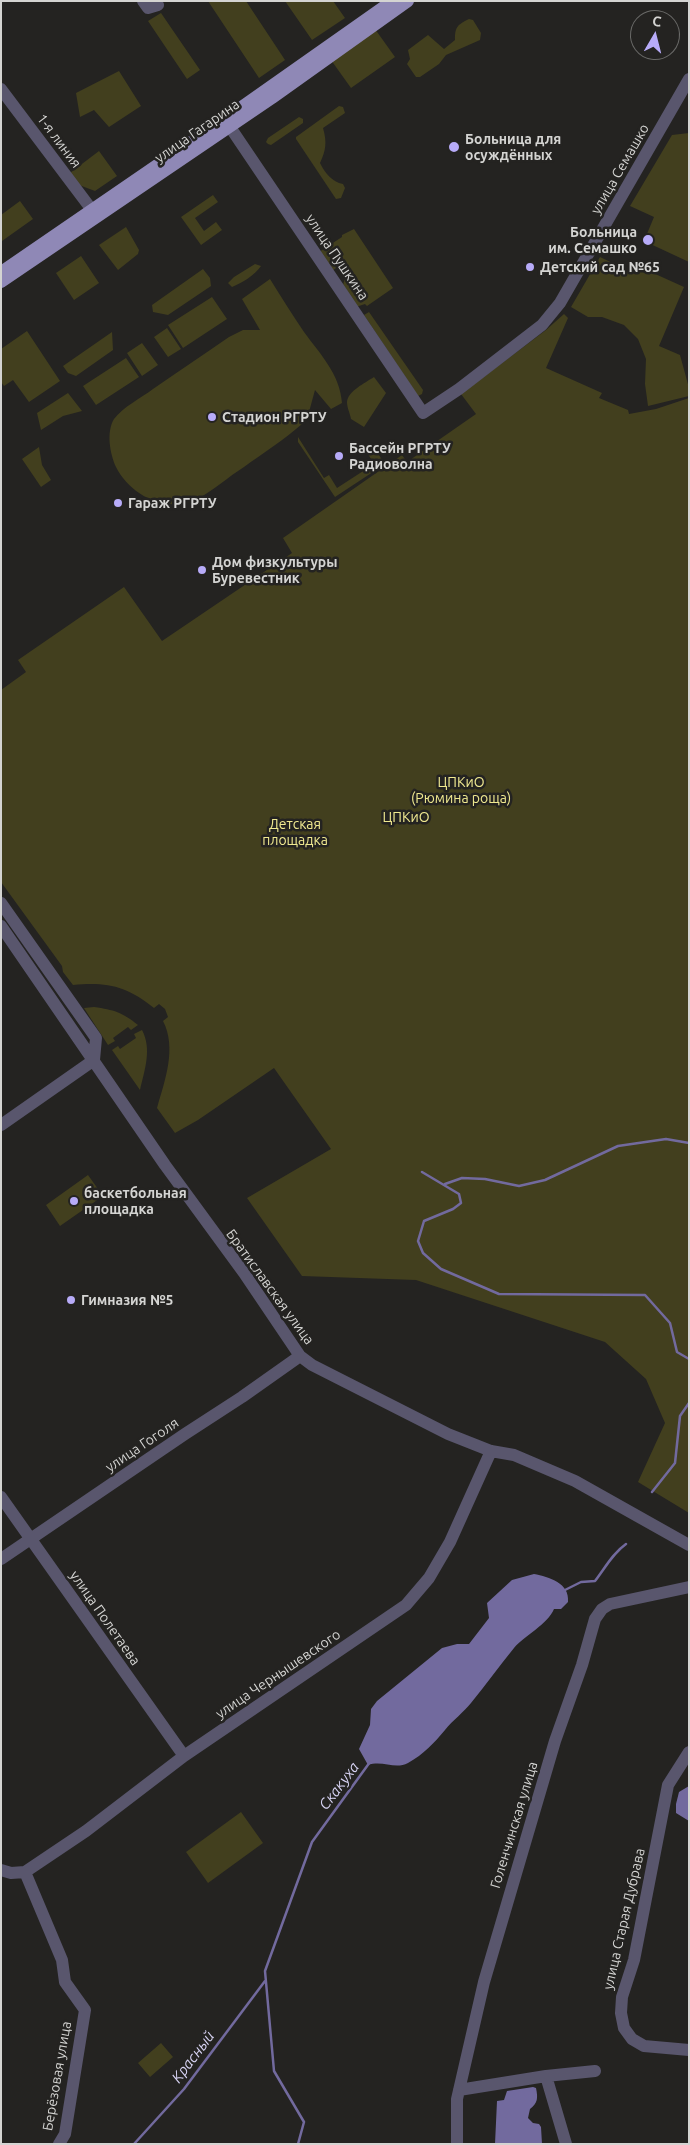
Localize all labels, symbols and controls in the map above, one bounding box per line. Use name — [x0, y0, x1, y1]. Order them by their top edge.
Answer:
north arrow — [630, 10, 680, 60]
text: С — [651, 13, 662, 30]
street label: улица Гагарина — [152, 96, 242, 166]
street label: 1-я линия — [33, 111, 85, 171]
street label: улица Семашко — [587, 121, 653, 217]
place label: Больница для осуждённых — [465, 131, 561, 164]
marker: Больница для осуждённых — [447, 140, 461, 154]
street label: улица Пушкина — [302, 211, 372, 303]
place label: Больница им. Семашко — [548, 224, 637, 256]
marker: Больница им. Семашко — [641, 233, 655, 247]
place label: Детский сад №65 — [540, 259, 660, 275]
marker: Детский сад №65 — [524, 261, 536, 273]
place label: Стадион РГРТУ — [222, 409, 327, 425]
marker: Стадион РГРТУ — [206, 411, 218, 423]
place label: Бассейн РГРТУ Радиоволна — [349, 440, 451, 472]
marker: Бассейн РГРТУ Радиоволна — [333, 450, 345, 462]
place label: Гараж РГРТУ — [128, 495, 217, 511]
marker: Гараж РГРТУ — [112, 497, 124, 509]
place label: Дом физкультуры Буревестник — [212, 554, 337, 586]
marker: Дом физкультуры Буревестник — [196, 564, 208, 576]
park label: ЦПКиО (Рюмина роща) — [411, 774, 511, 806]
park label: ЦПКиО — [382, 809, 430, 825]
park label: Детская площадка — [262, 816, 328, 849]
place label: баскетбольная площадка — [84, 1185, 187, 1218]
marker: баскетбольная площадка — [68, 1195, 80, 1207]
street label: Братиславская улица — [223, 1226, 317, 1348]
place label: Гимназия №5 — [81, 1292, 173, 1308]
marker: Гимназия №5 — [65, 1294, 77, 1306]
street label: улица Гоголя — [102, 1414, 182, 1476]
street label: улица Полетаева — [66, 1568, 144, 1668]
street label: улица Чернышевского — [212, 1626, 344, 1722]
water label: Скакуха — [315, 1759, 363, 1813]
street label: Голенчинская улица — [487, 1760, 541, 1890]
street label: улица Старая Дубрава — [600, 1847, 648, 1991]
street label: Берёзовая улица — [39, 2020, 75, 2132]
water label: Красный — [168, 2028, 218, 2086]

